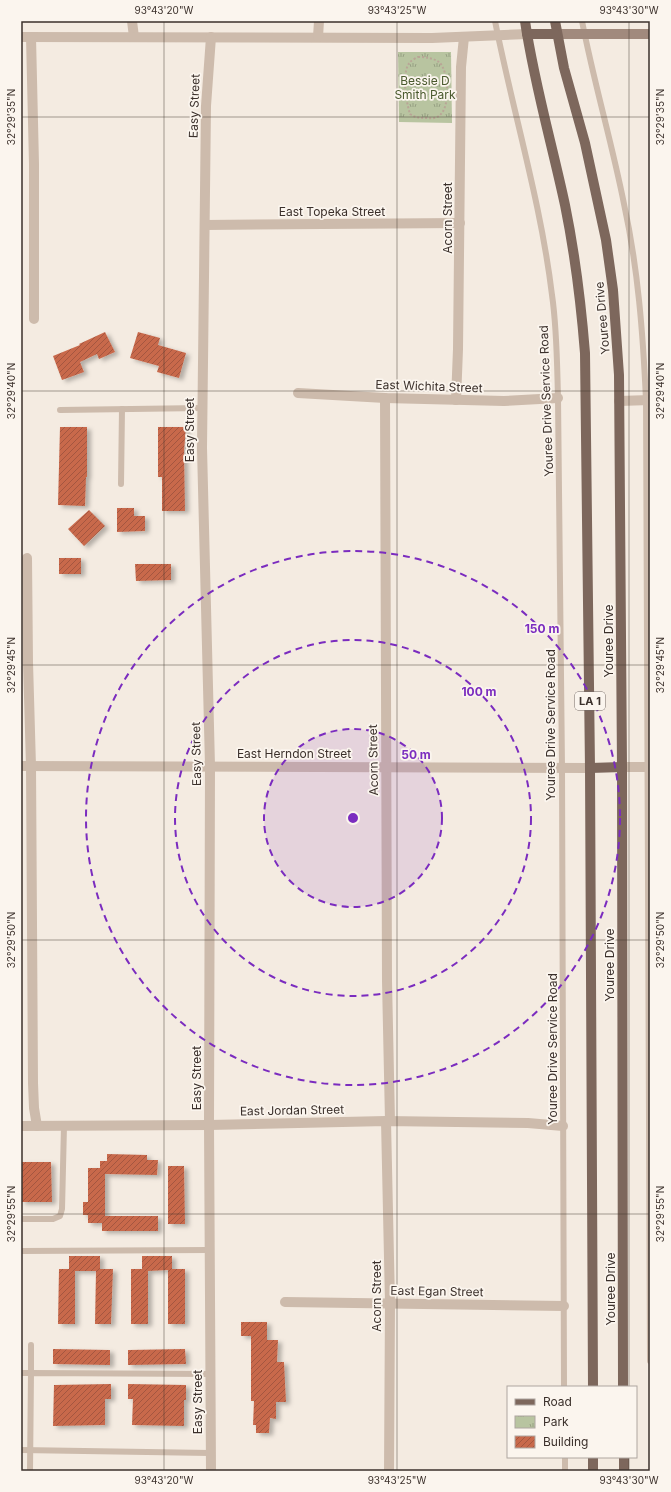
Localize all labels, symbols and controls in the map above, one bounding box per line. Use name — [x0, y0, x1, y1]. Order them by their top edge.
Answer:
text: 93°43'20"W — [135, 4, 194, 16]
text: 93°43'25"W — [368, 4, 426, 16]
text: 93°43'30"W — [600, 4, 659, 16]
park label: Bessie D Smith Park — [394, 73, 456, 102]
street label: Easy Street — [185, 74, 203, 138]
text: 32°29'35"N — [5, 89, 17, 145]
text: 32°29'35"N — [654, 89, 666, 145]
street label: Acorn Street — [440, 182, 455, 254]
street label: East Topeka Street — [279, 204, 385, 219]
street label: Youree Drive — [591, 281, 613, 355]
street label: Youree Drive Service Road — [536, 325, 556, 477]
text: 32°29'40"N — [5, 363, 17, 419]
text: 32°29'40"N — [654, 363, 666, 419]
street label: East Wichita Street — [375, 377, 483, 395]
street label: Easy Street — [182, 398, 197, 462]
street label: Youree Drive — [601, 605, 616, 677]
text: 150 m — [525, 621, 559, 636]
text: 32°29'45"N — [5, 637, 17, 693]
text: 32°29'45"N — [654, 637, 666, 693]
street label: Youree Drive Service Road — [543, 649, 558, 801]
text: 100 m — [461, 684, 497, 699]
road number: LA 1 — [575, 692, 605, 710]
street label: Easy Street — [188, 722, 204, 786]
street label: Acorn Street — [365, 724, 381, 796]
street label: East Herndon Street — [237, 746, 351, 761]
text: 50 m — [401, 747, 431, 762]
centre of rings — [346, 811, 360, 825]
text: 32°29'50"N — [5, 912, 17, 968]
text: 32°29'50"N — [654, 912, 666, 968]
street label: Youree Drive — [602, 929, 617, 1001]
street label: Youree Drive Service Road — [545, 973, 560, 1125]
street label: Easy Street — [189, 1046, 204, 1110]
street label: East Jordan Street — [240, 1102, 344, 1118]
text: 32°29'55"N — [5, 1186, 17, 1242]
text: 32°29'55"N — [654, 1186, 666, 1242]
street label: Youree Drive — [603, 1253, 618, 1325]
street label: Acorn Street — [369, 1260, 384, 1332]
street label: East Egan Street — [390, 1283, 484, 1299]
street label: Easy Street — [190, 1370, 205, 1434]
legend — [507, 1386, 637, 1458]
text: Road — [543, 1394, 572, 1409]
text: Park — [543, 1414, 569, 1429]
text: Building — [543, 1434, 588, 1449]
text: 93°43'20"W — [135, 1474, 194, 1486]
text: 93°43'25"W — [368, 1474, 426, 1486]
text: 93°43'30"W — [600, 1474, 659, 1486]

